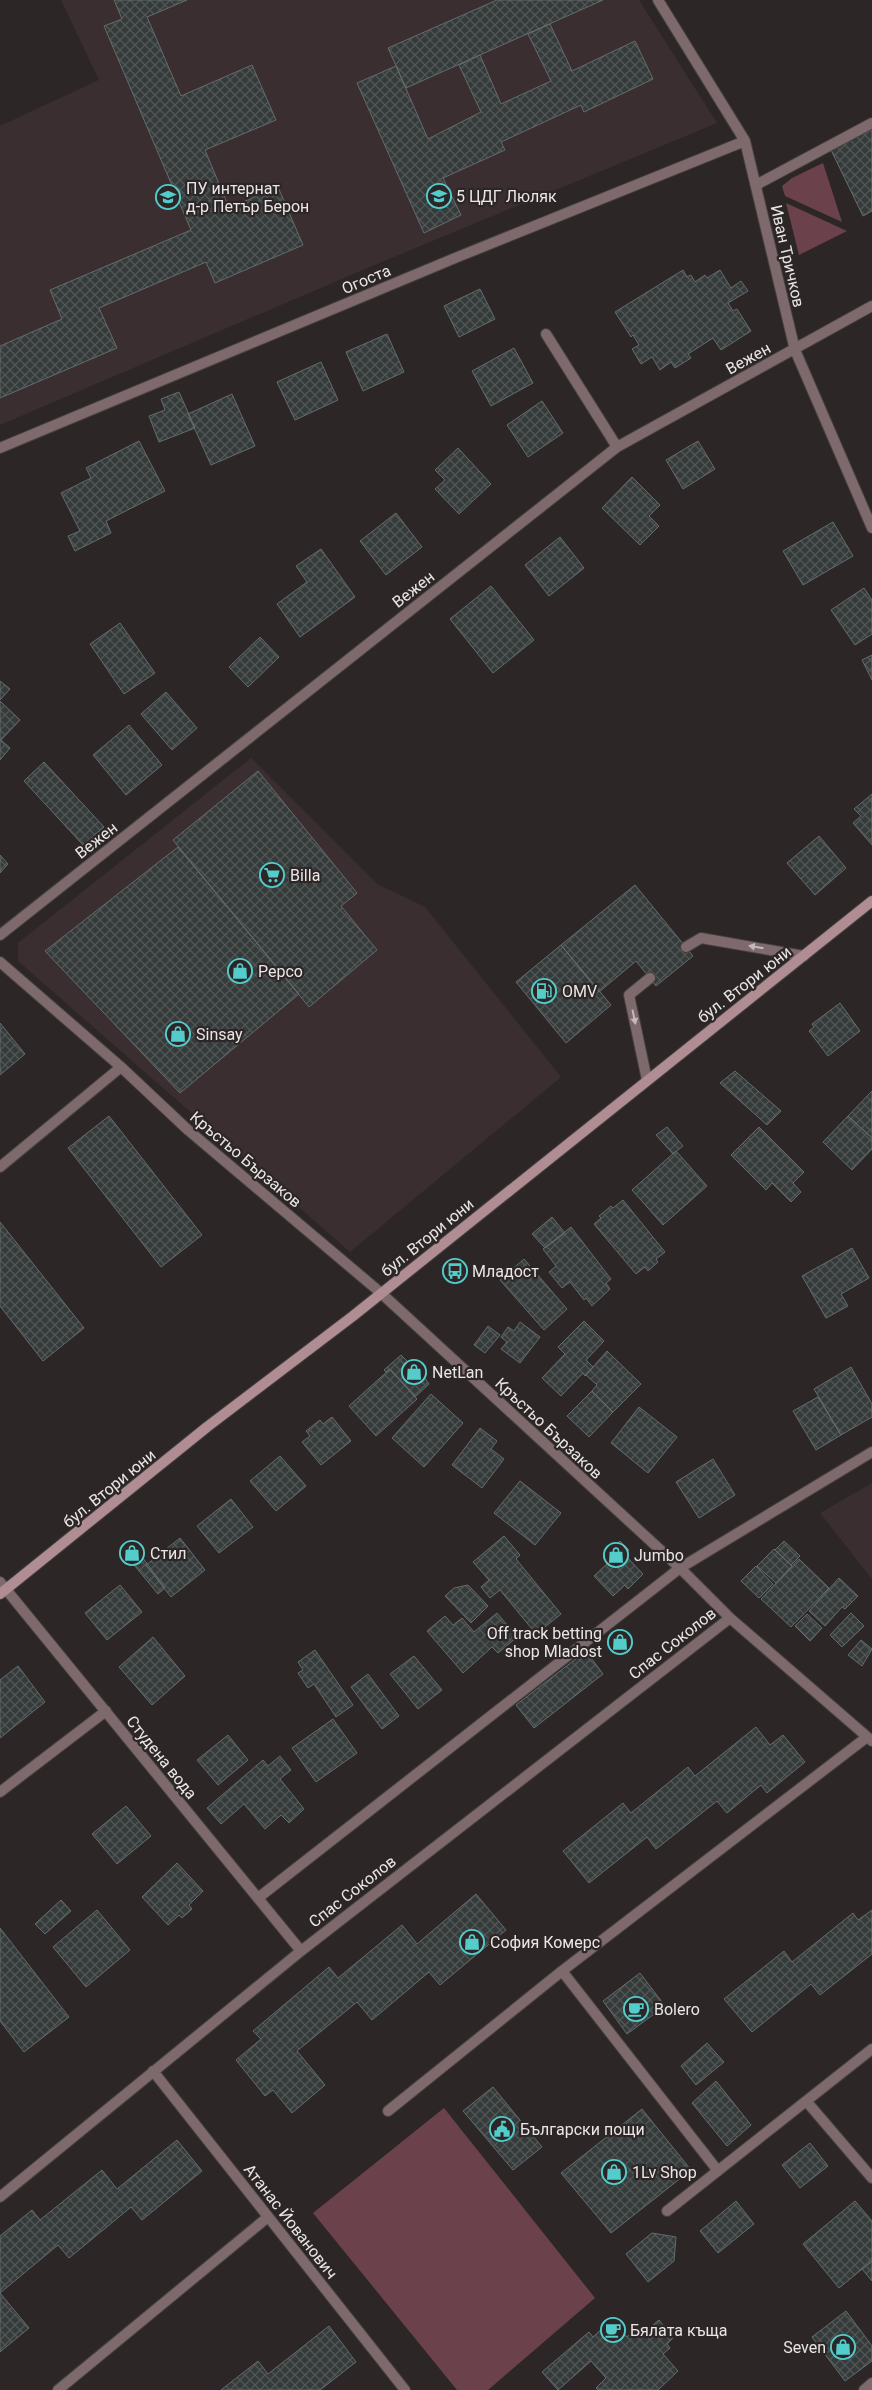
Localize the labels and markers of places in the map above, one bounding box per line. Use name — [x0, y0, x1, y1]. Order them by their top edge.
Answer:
place label: ПУ интернат д-р Петър Берон — [186, 179, 309, 216]
school or university icon: 5 ЦДГ Люляк — [426, 183, 452, 209]
school or university icon: ПУ интернат д-р Петър Берон — [155, 184, 181, 210]
place label: 5 ЦДГ Люляк — [456, 187, 557, 206]
supermarket icon: Billa — [259, 862, 285, 888]
place label: Billa — [290, 866, 320, 885]
shop icon: Pepco — [227, 958, 253, 984]
place label: Pepco — [258, 962, 303, 981]
fuel station icon: OMV — [531, 978, 557, 1004]
place label: OMV — [562, 982, 597, 1001]
shop icon: Sinsay — [165, 1021, 191, 1047]
place label: Sinsay — [196, 1025, 243, 1044]
bus stop icon: Младост — [442, 1258, 468, 1284]
place label: Младост — [472, 1262, 539, 1281]
shop icon: NetLan — [401, 1359, 427, 1385]
place label: NetLan — [432, 1363, 483, 1382]
shop icon: Стил — [119, 1540, 145, 1566]
shop icon: Jumbo — [603, 1542, 629, 1568]
place label: Стил — [150, 1544, 187, 1563]
place label: Jumbo — [634, 1546, 684, 1565]
place label: Off track betting shop Mladost — [487, 1624, 602, 1661]
shop icon: Off track betting shop Mladost — [607, 1629, 633, 1655]
shop icon: София Комерс — [459, 1929, 485, 1955]
place label: София Комерс — [490, 1933, 600, 1952]
cafe icon: Bolero — [623, 1996, 649, 2022]
place label: Bolero — [654, 2000, 700, 2019]
public building icon: Български пощи — [489, 2116, 515, 2142]
place label: Български пощи — [520, 2120, 645, 2139]
shop icon: 1Lv Shop — [601, 2159, 627, 2185]
place label: 1Lv Shop — [632, 2163, 697, 2182]
cafe icon: Бялата къща — [600, 2317, 626, 2343]
place label: Бялата къща — [630, 2321, 727, 2340]
shop icon: Seven — [830, 2334, 856, 2360]
place label: Seven — [783, 2338, 826, 2357]

